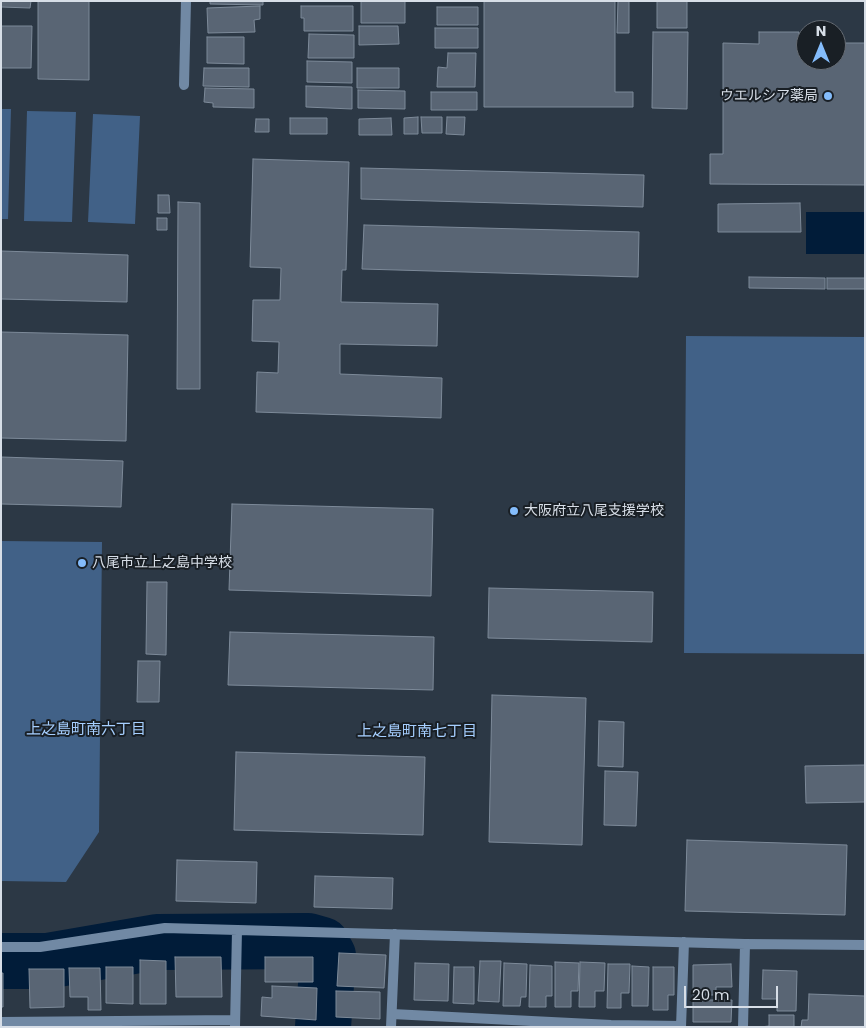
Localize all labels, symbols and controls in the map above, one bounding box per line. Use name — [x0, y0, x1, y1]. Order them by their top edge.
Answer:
north arrow — [796, 20, 846, 70]
text: N — [816, 21, 826, 41]
place label: ウエルシア薬局 — [720, 88, 818, 104]
marker: ウエルシア薬局 — [822, 90, 834, 102]
place label: 大阪府立八尾支援学校 — [524, 503, 664, 519]
marker: 大阪府立八尾支援学校 — [508, 505, 520, 517]
place label: 八尾市立上之島中学校 — [92, 555, 232, 571]
marker: 八尾市立上之島中学校 — [76, 557, 88, 569]
district label: 上之島町南六丁目 — [26, 721, 146, 739]
district label: 上之島町南七丁目 — [357, 723, 477, 741]
scale bar — [686, 976, 780, 1008]
text: 20 m — [692, 984, 730, 1005]

